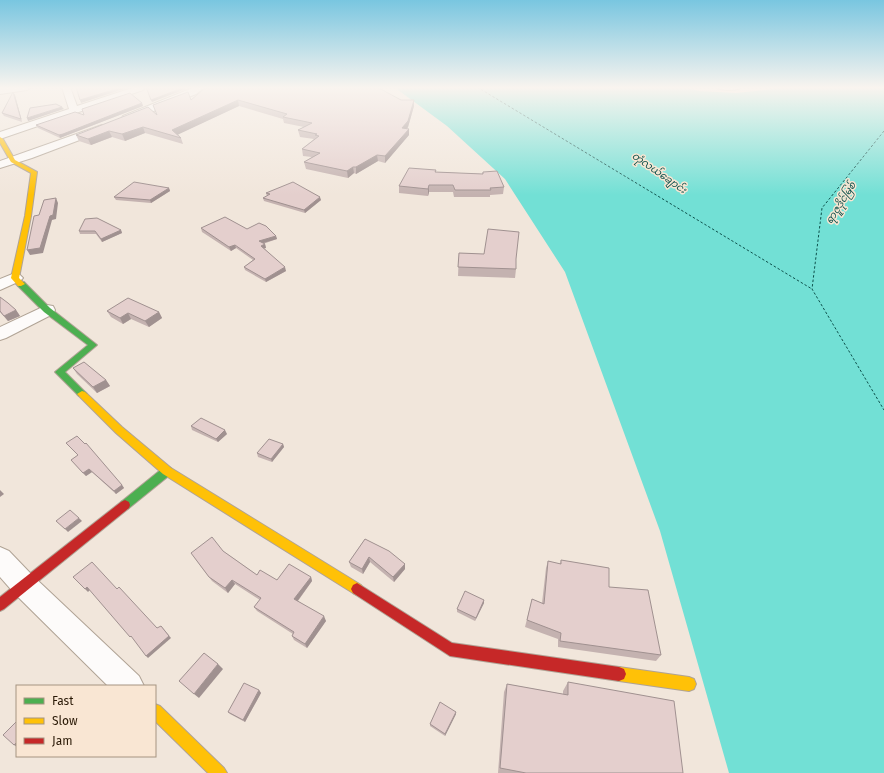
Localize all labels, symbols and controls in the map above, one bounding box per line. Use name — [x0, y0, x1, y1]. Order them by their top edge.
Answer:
water label: တုံလယ်ချောင်း — [628, 148, 690, 198]
water label: ရာဇူဒိုင်မြစ် — [822, 178, 861, 227]
legend — [16, 685, 156, 757]
text: Fast — [52, 694, 74, 708]
text: Slow — [52, 714, 78, 728]
text: Jam — [52, 734, 72, 748]

